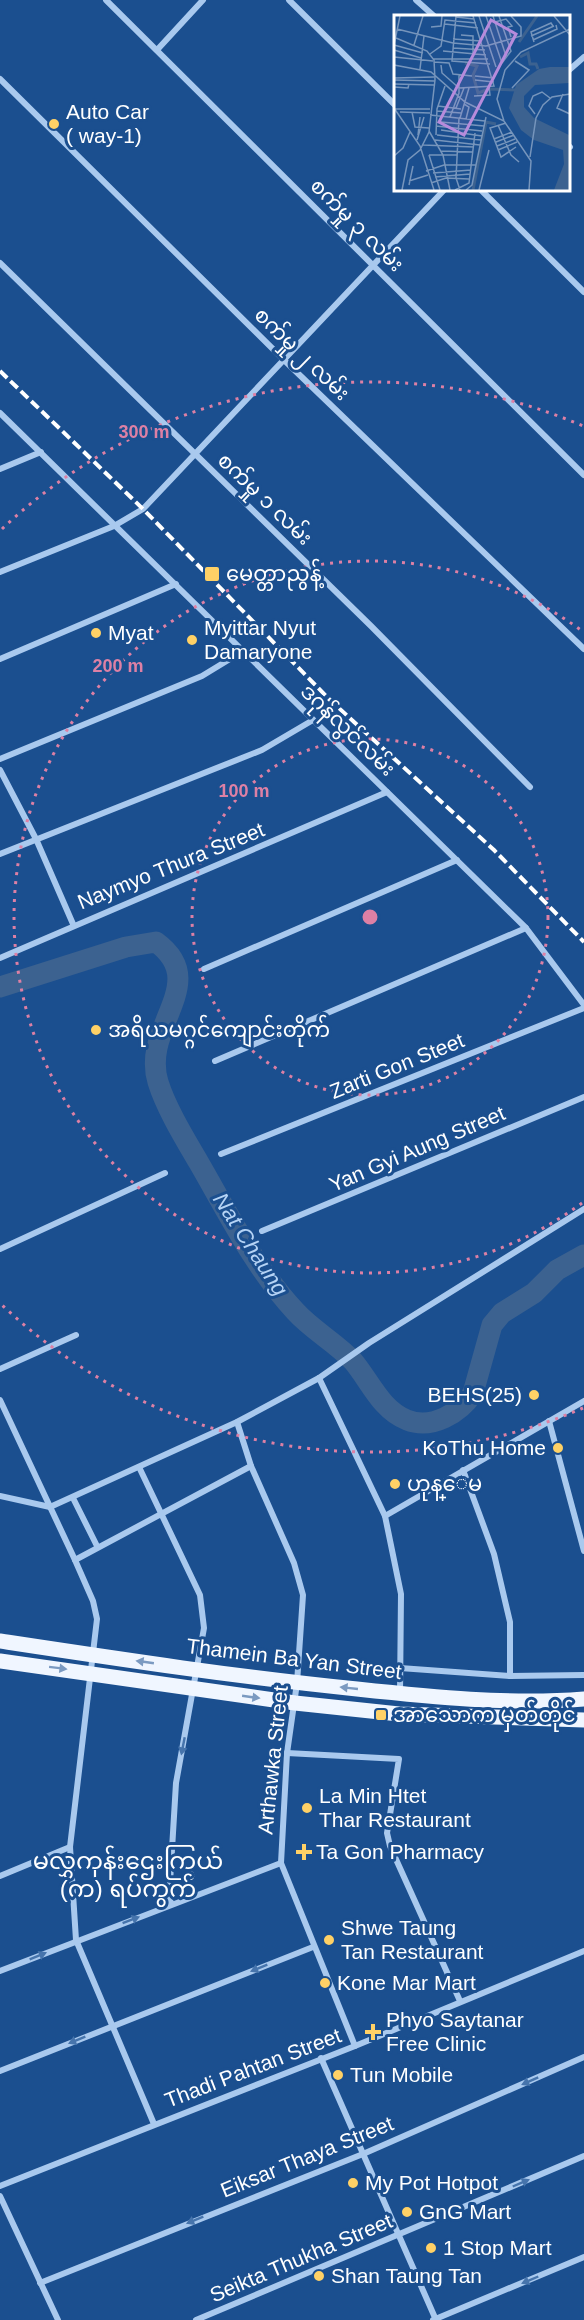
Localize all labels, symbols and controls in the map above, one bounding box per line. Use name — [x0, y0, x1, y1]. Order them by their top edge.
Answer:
inset map — [394, 15, 569, 190]
place label: Auto Car ( way-1) — [66, 100, 149, 147]
marker: Auto Car ( way-1) — [47, 117, 61, 131]
street label: စက်မှု ၃ လမ်း — [302, 171, 411, 280]
street label: စက်မှု ၂ လမ်း — [246, 300, 357, 409]
text: 300 m — [118, 422, 170, 442]
street label: စက်မှု ၁ လမ်း — [209, 445, 320, 554]
place label: မေတ္တာညွန့် — [226, 558, 325, 591]
marker: မေတ္တာညွန့် — [203, 565, 221, 583]
place label: Myittar Nyut Damaryone — [204, 616, 316, 663]
place label: Myat — [108, 621, 154, 644]
marker: Myat — [89, 626, 103, 640]
marker: Myittar Nyut Damaryone — [185, 633, 199, 647]
text: 200 m — [92, 656, 144, 676]
street label: ဒဂုန်လွင်လမ်း — [292, 676, 403, 785]
text: 100 m — [218, 781, 270, 801]
street label: Naymyo Thura Street — [74, 818, 268, 914]
centre of rings — [360, 907, 380, 927]
place label: အရိယမဂ္ဂင်ကျောင်းတိုက် — [108, 1014, 330, 1049]
marker: အရိယမဂ္ဂင်ကျောင်းတိုက် — [89, 1023, 103, 1037]
street label: Zarti Gon Steet — [326, 1028, 467, 1103]
street label: Yan Gyi Aung Street — [325, 1101, 508, 1196]
water label: Nat Chaung — [208, 1188, 293, 1301]
place label: BEHS(25) — [427, 1383, 522, 1406]
marker: BEHS(25) — [527, 1388, 541, 1402]
place label: KoThu Home — [422, 1436, 546, 1459]
marker: KoThu Home — [551, 1441, 565, 1455]
place label: ဟုန္ေမ — [407, 1472, 482, 1501]
marker: ဟုန္ေမ — [388, 1477, 402, 1491]
street label: Thamein Ba Yan Street — [185, 1634, 403, 1683]
one-way arrow — [135, 1657, 154, 1667]
one-way arrow — [49, 1663, 68, 1673]
one-way arrow — [339, 1683, 358, 1693]
street label: Arthawka Street — [253, 1684, 292, 1835]
one-way arrow — [242, 1692, 261, 1701]
place label: အာသောက မှတ်တိုင် — [393, 1699, 576, 1732]
marker: အာသောက မှတ်တိုင် — [374, 1708, 388, 1722]
one-way arrow — [178, 1737, 187, 1756]
place label: La Min Htet Thar Restaurant — [319, 1784, 471, 1831]
marker: La Min Htet Thar Restaurant — [300, 1801, 314, 1815]
place label: Ta Gon Pharmacy — [316, 1840, 485, 1863]
district label: မလွှကုန်းဌေးကြွယ် (က) ရပ်ကွက် — [33, 1845, 223, 1908]
marker: Ta Gon Pharmacy — [297, 1845, 311, 1859]
one-way arrow — [122, 1915, 140, 1924]
place label: Shwe Taung Tan Restaurant — [341, 1916, 484, 1963]
marker: Shwe Taung Tan Restaurant — [322, 1933, 336, 1947]
one-way arrow — [29, 1951, 47, 1960]
one-way arrow — [249, 1963, 267, 1973]
place label: Kone Mar Mart — [337, 1971, 476, 1994]
marker: Kone Mar Mart — [318, 1976, 332, 1990]
place label: Phyo Saytanar Free Clinic — [386, 2008, 524, 2055]
street label: Thadi Pahtan Street — [162, 2023, 344, 2112]
marker: Phyo Saytanar Free Clinic — [364, 2023, 382, 2041]
one-way arrow — [68, 2035, 86, 2045]
place label: Tun Mobile — [350, 2063, 453, 2086]
marker: Tun Mobile — [331, 2068, 345, 2082]
one-way arrow — [522, 2076, 539, 2085]
street label: Eiksar Thaya Street — [217, 2111, 397, 2202]
place label: My Pot Hotpot — [365, 2171, 498, 2194]
marker: My Pot Hotpot — [346, 2176, 360, 2190]
one-way arrow — [512, 2178, 530, 2188]
place label: GnG Mart — [419, 2200, 511, 2223]
marker: GnG Mart — [400, 2205, 414, 2219]
street label: Seikta Thukha Street — [206, 2209, 396, 2306]
one-way arrow — [186, 2216, 204, 2226]
place label: 1 Stop Mart — [443, 2236, 552, 2259]
marker: 1 Stop Mart — [424, 2241, 438, 2255]
place label: Shan Taung Tan — [331, 2264, 482, 2287]
marker: Shan Taung Tan — [312, 2269, 326, 2283]
one-way arrow — [521, 2276, 539, 2285]

